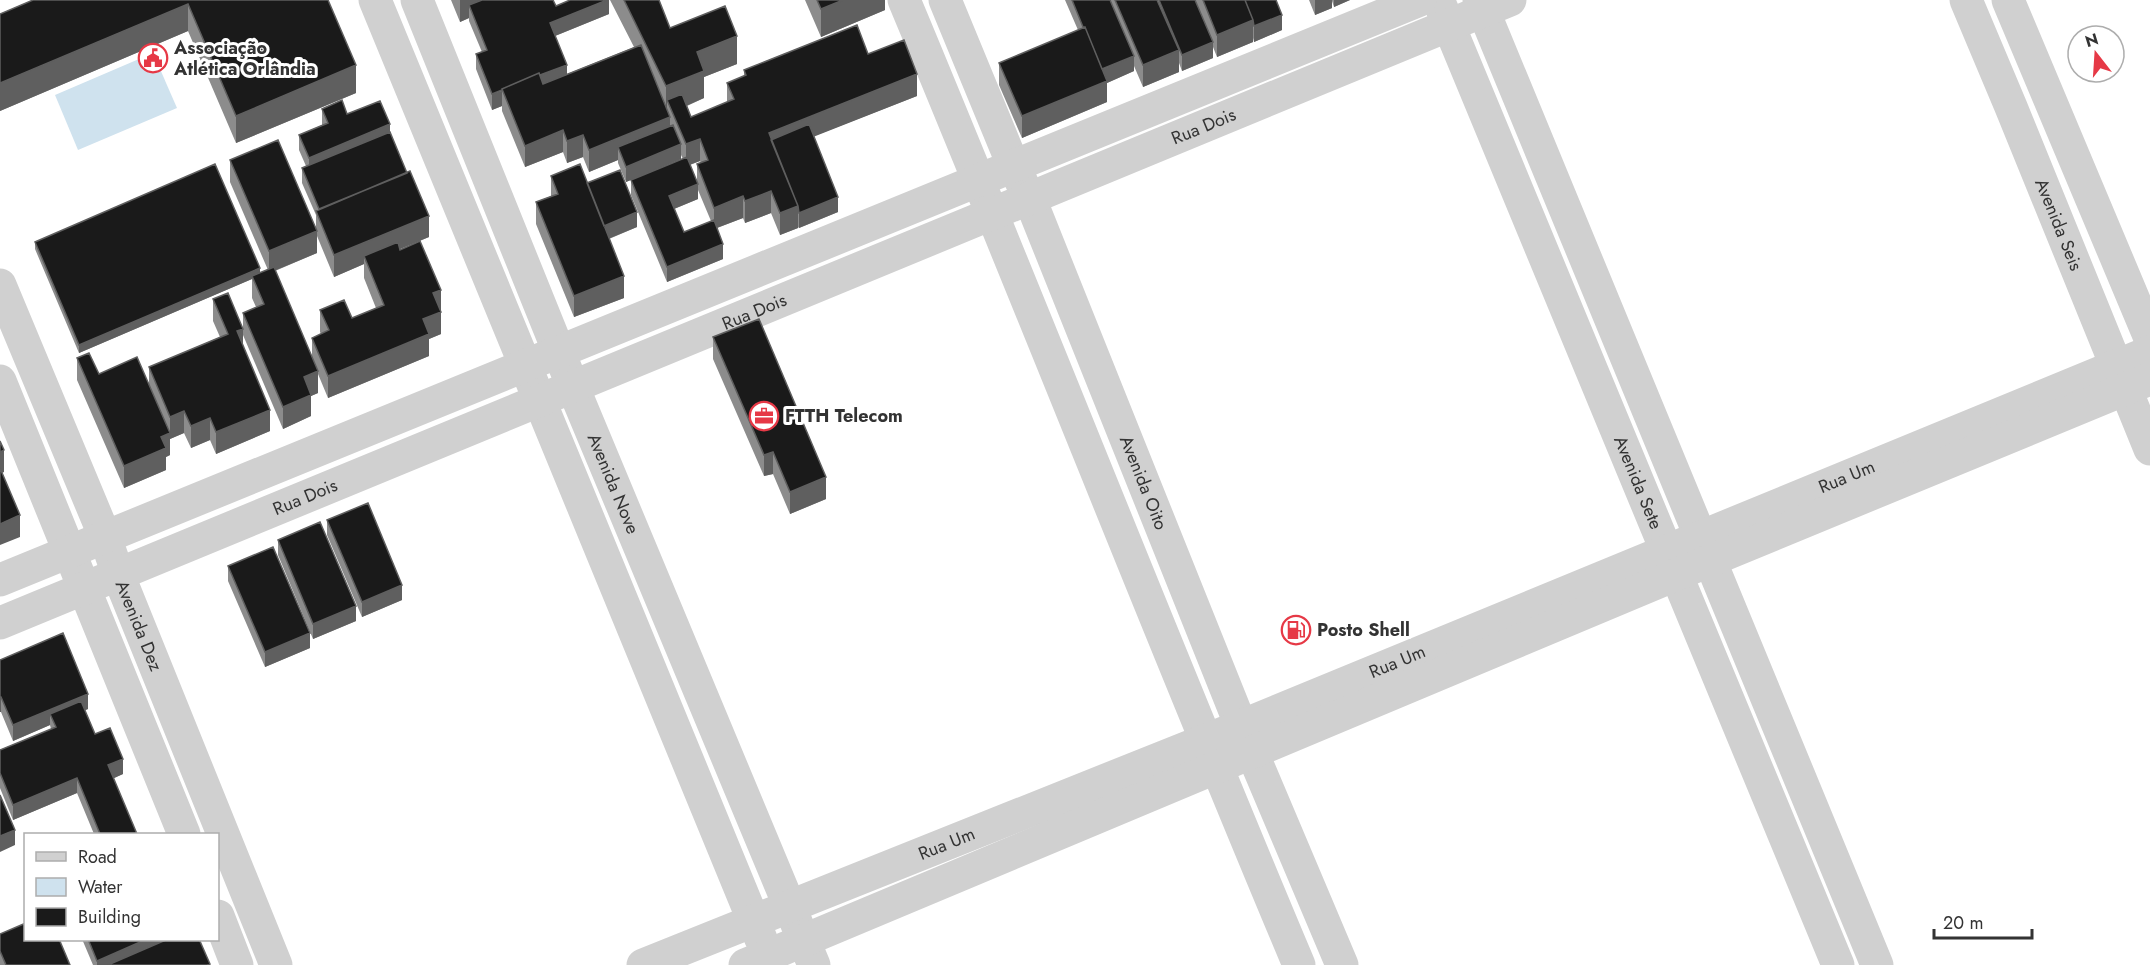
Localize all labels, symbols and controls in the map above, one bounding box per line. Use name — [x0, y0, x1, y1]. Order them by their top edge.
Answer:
north arrow — [2066, 24, 2126, 84]
text: N — [2082, 27, 2101, 53]
place label: Associação Atlética Orlândia — [173, 35, 316, 82]
public building icon: Associação Atlética Orlândia — [137, 42, 169, 74]
street label: Rua Dois — [1167, 102, 1240, 151]
street label: Avenida Seis — [2028, 175, 2089, 275]
street label: Rua Dois — [718, 287, 791, 337]
office icon: FTTH Telecom — [748, 400, 780, 432]
place label: FTTH Telecom — [785, 403, 903, 429]
street label: Avenida Nove — [581, 429, 646, 538]
street label: Avenida Oito — [1113, 432, 1174, 534]
street label: Avenida Sete — [1607, 432, 1669, 533]
street label: Rua Um — [1815, 454, 1879, 500]
street label: Rua Dois — [269, 472, 341, 522]
street label: Avenida Dez — [109, 576, 169, 676]
fuel station icon: Posto Shell — [1280, 614, 1312, 646]
place label: Posto Shell — [1317, 617, 1410, 643]
street label: Rua Um — [1365, 638, 1430, 685]
street label: Rua Um — [914, 821, 979, 867]
legend — [24, 833, 219, 941]
text: Road — [78, 844, 117, 870]
text: Water — [78, 874, 123, 900]
scale bar — [1934, 902, 2032, 940]
text: Building — [78, 904, 141, 930]
text: 20 m — [1943, 910, 1983, 936]

